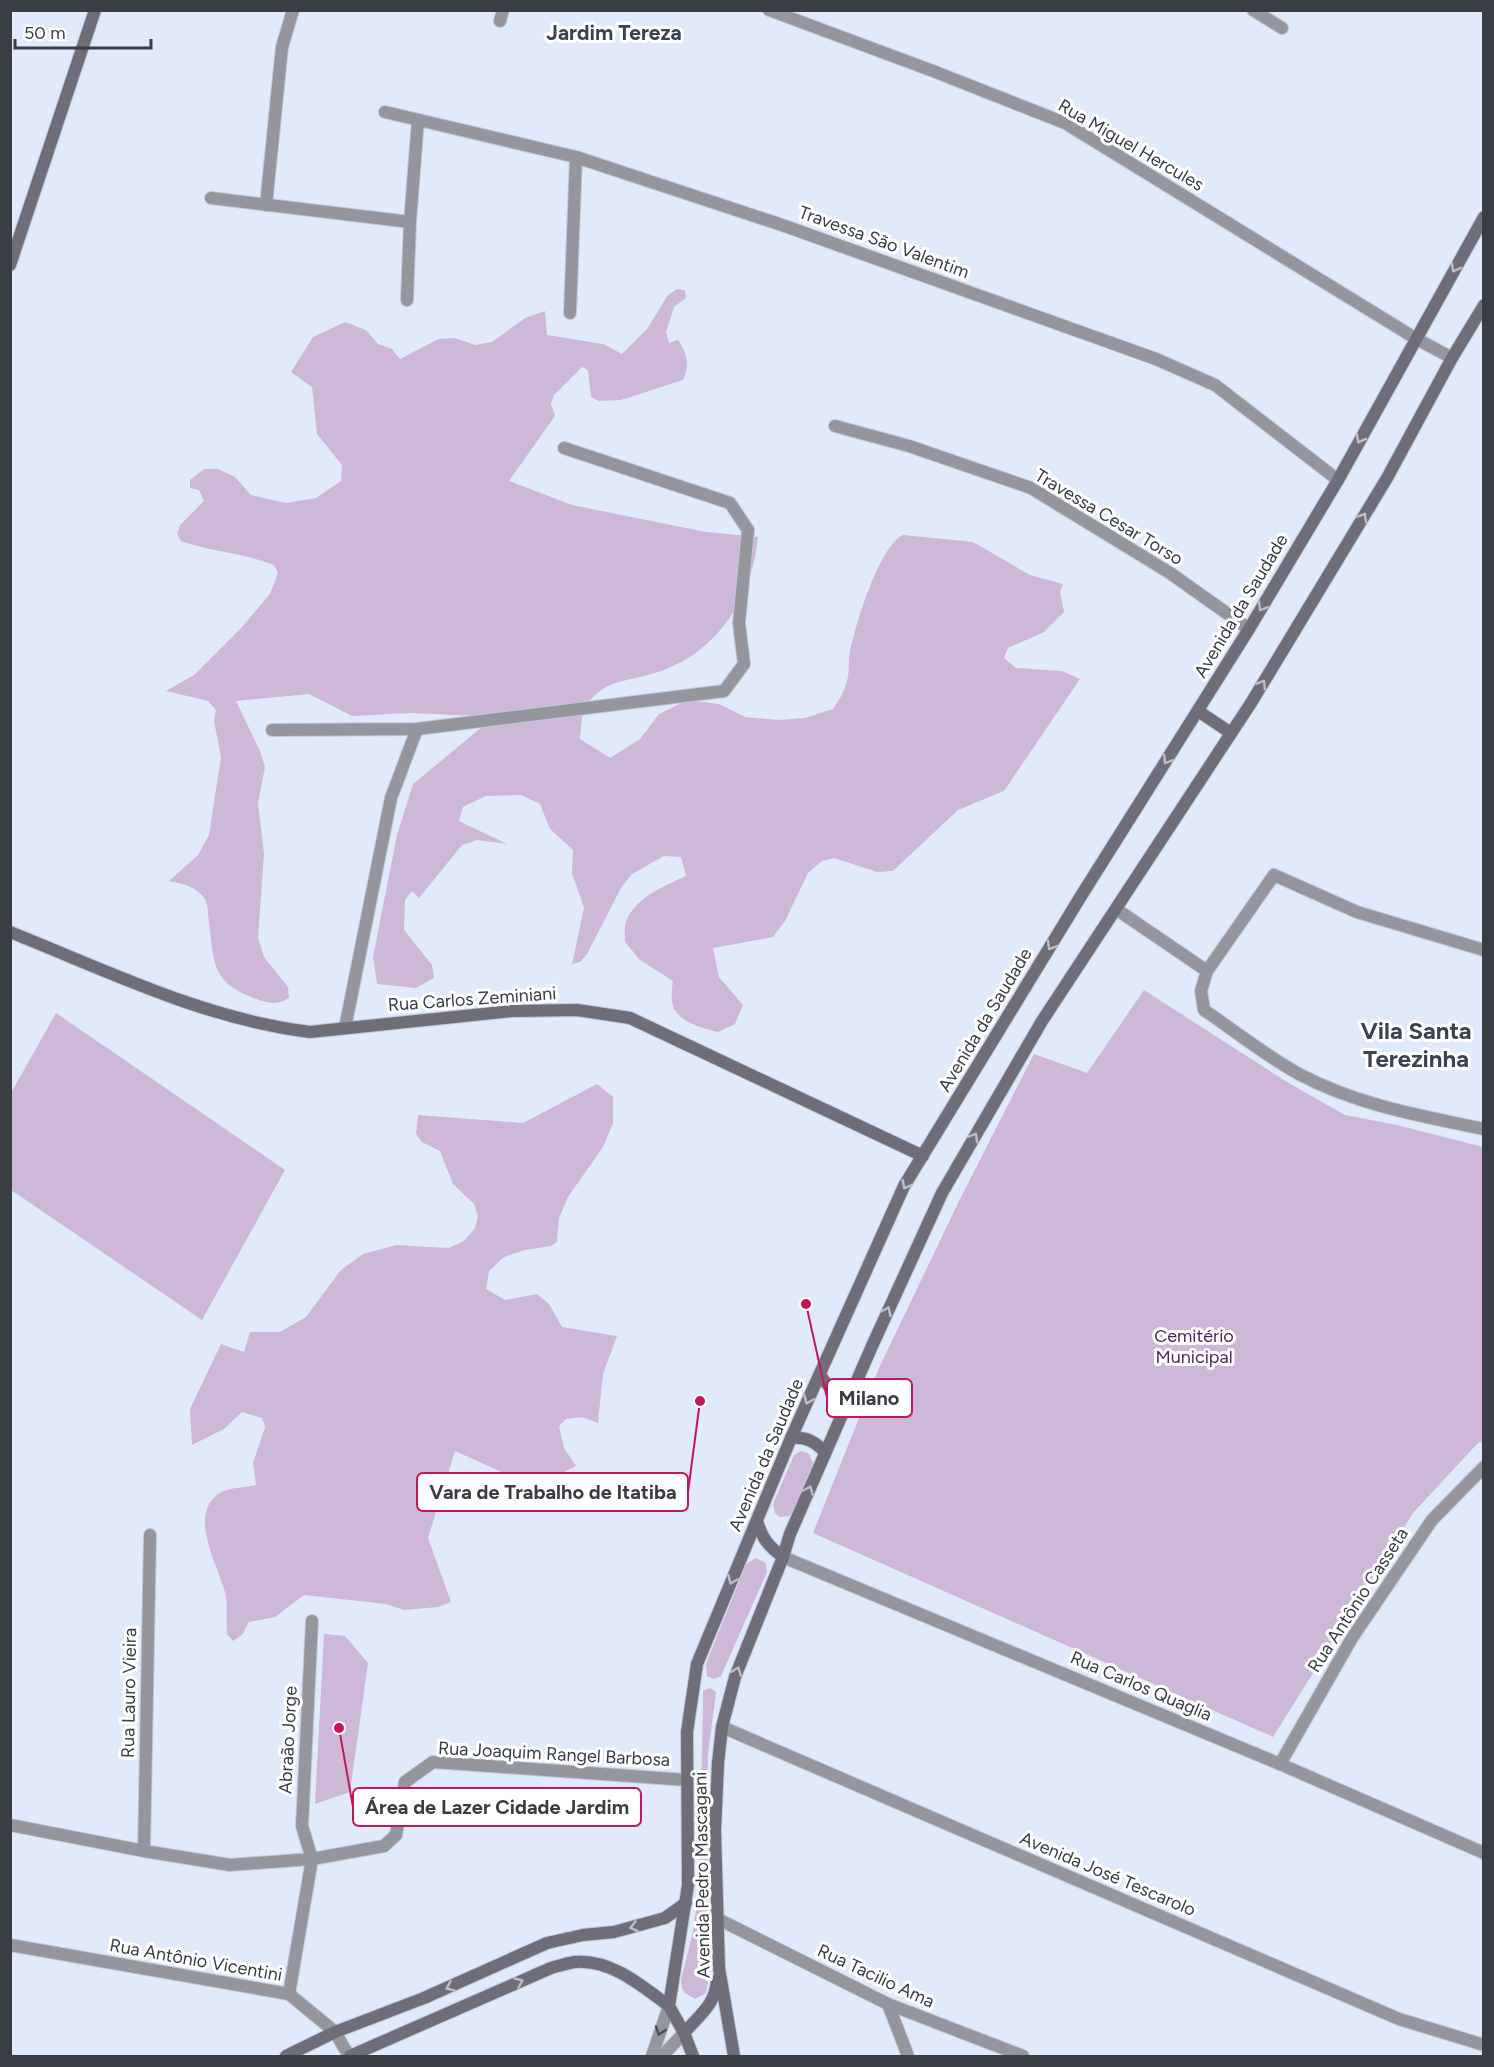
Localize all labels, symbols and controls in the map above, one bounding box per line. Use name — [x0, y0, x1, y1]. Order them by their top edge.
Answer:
scale bar — [15, 12, 152, 50]
district label: Jardim Tereza — [546, 20, 682, 45]
text: 50 m — [24, 22, 66, 44]
street label: Rua Miguel Hercules — [1054, 94, 1208, 196]
street label: Travessa São Valentim — [796, 201, 972, 283]
one-way arrow — [1451, 262, 1462, 272]
one-way arrow — [1356, 432, 1367, 443]
street label: Travessa Cesar Torso — [1031, 464, 1187, 570]
one-way arrow — [1356, 513, 1368, 523]
street label: Avenida da Saudade — [1189, 530, 1293, 682]
one-way arrow — [1258, 601, 1270, 611]
one-way arrow — [1255, 680, 1267, 690]
one-way arrow — [1162, 754, 1174, 764]
one-way arrow — [1046, 940, 1058, 950]
street label: Avenida da Saudade — [933, 944, 1037, 1096]
street label: Rua Carlos Zeminiani — [387, 982, 557, 1016]
district label: Vila Santa Terezinha — [1360, 1016, 1472, 1073]
one-way arrow — [967, 1133, 979, 1143]
one-way arrow — [902, 1178, 913, 1189]
one-way arrow — [880, 1307, 892, 1318]
park label: Cemitério Municipal — [1154, 1325, 1234, 1368]
street label: Avenida da Saudade — [724, 1375, 808, 1535]
callout: Milano — [827, 1379, 912, 1417]
text: Milano — [839, 1386, 900, 1410]
one-way arrow — [803, 1394, 815, 1405]
callout: Vara de Trabalho de Itatiba — [417, 1473, 688, 1511]
text: Vara de Trabalho de Itatiba — [429, 1480, 677, 1504]
one-way arrow — [802, 1485, 814, 1496]
street label: Rua Antônio Casseta — [1303, 1523, 1413, 1677]
one-way arrow — [727, 1574, 739, 1585]
street label: Rua Lauro Vieira — [117, 1628, 141, 1758]
street label: Rua Carlos Quaglia — [1067, 1646, 1215, 1726]
one-way arrow — [730, 1666, 742, 1677]
street label: Abraão Jorge — [274, 1685, 302, 1795]
street label: Rua Joaquim Rangel Barbosa — [437, 1737, 671, 1771]
street label: Avenida Pedro Mascagani — [689, 1772, 715, 1978]
callout: Área de Lazer Cidade Jardim — [353, 1788, 641, 1826]
text: Área de Lazer Cidade Jardim — [365, 1795, 629, 1819]
street label: Avenida José Tescarolo — [1017, 1827, 1199, 1921]
one-way arrow — [629, 1920, 639, 1932]
street label: Rua Antônio Vicentini — [108, 1934, 284, 1986]
street label: Rua Tacilio Ama — [814, 1939, 938, 2013]
one-way arrow — [513, 1977, 524, 1989]
one-way arrow — [445, 1980, 456, 1992]
one-way arrow — [655, 2025, 668, 2036]

